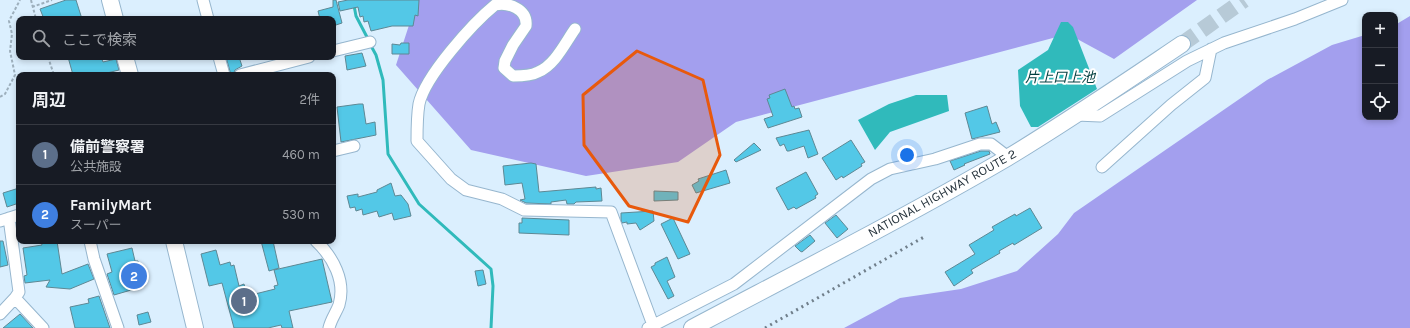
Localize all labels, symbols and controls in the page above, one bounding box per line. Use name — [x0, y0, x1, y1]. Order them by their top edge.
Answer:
map controls — [1362, 12, 1398, 120]
button: + — [1362, 12, 1398, 48]
search box — [16, 16, 336, 60]
icon: search — [30, 27, 52, 49]
text: ここで検索 — [62, 31, 137, 49]
button: − — [1362, 48, 1398, 84]
water label: 片上口上池 — [1025, 69, 1097, 86]
button: locate — [1362, 84, 1398, 120]
text: 周辺 — [32, 90, 66, 110]
text: 2件 — [299, 92, 320, 107]
text: 備前警察署 — [70, 138, 145, 156]
your location — [897, 145, 917, 165]
street label: NATIONAL HIGHWAY ROUTE 2 — [865, 146, 1019, 240]
text: 1 — [43, 147, 47, 162]
text: 460 m — [282, 147, 320, 162]
text: 公共施設 — [70, 159, 122, 174]
text: FamilyMart — [70, 196, 152, 214]
text: 2 — [41, 207, 49, 222]
text: 530 m — [282, 207, 320, 222]
text: スーパー — [70, 217, 122, 232]
pin: 2 — [121, 261, 147, 291]
pin: 1 — [231, 286, 257, 316]

